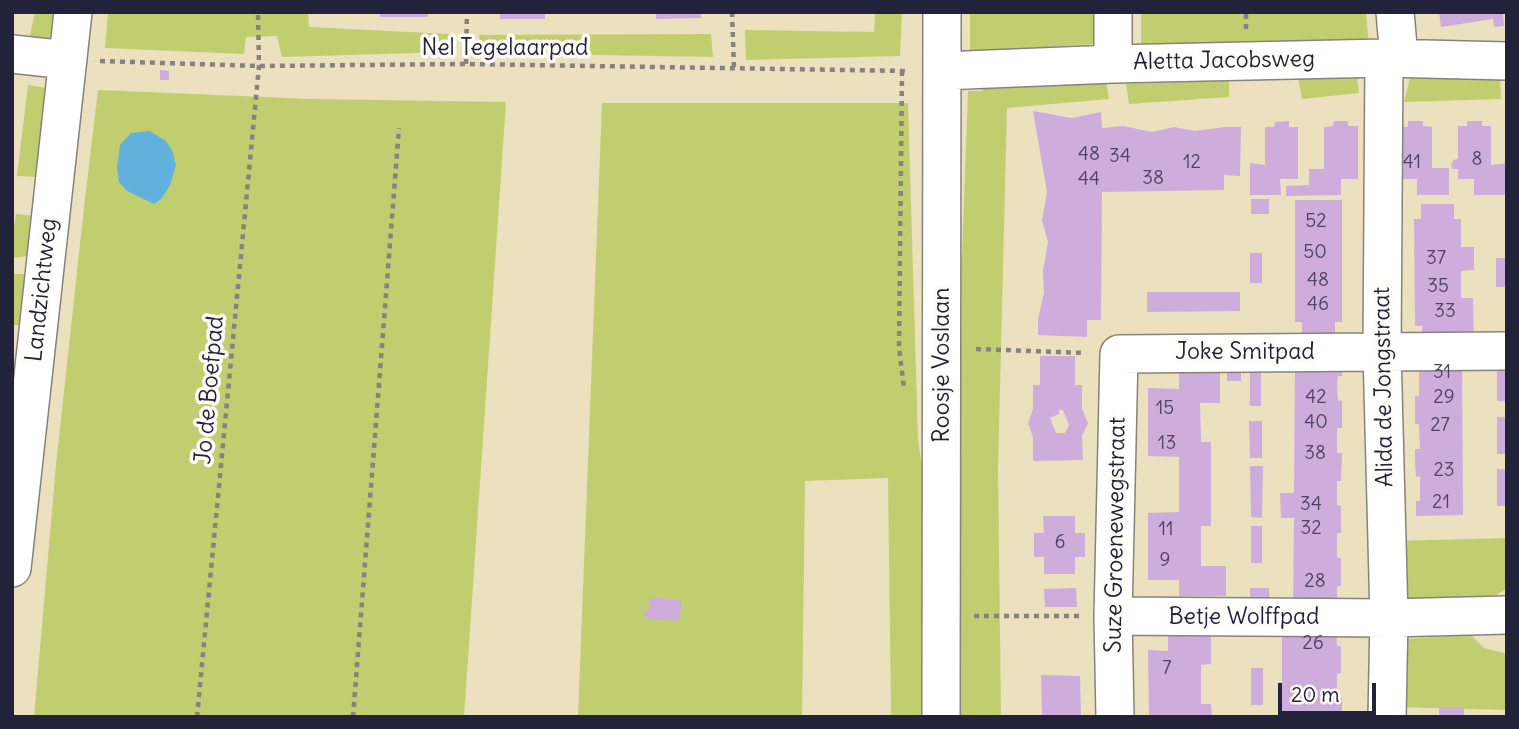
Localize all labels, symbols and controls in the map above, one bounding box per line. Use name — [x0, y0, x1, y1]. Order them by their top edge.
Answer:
street label: Nel Tegelaarpad — [421, 34, 589, 62]
street label: Aletta Jacobsweg — [1133, 46, 1315, 76]
house number: 48 — [1078, 144, 1100, 166]
house number: 34 — [1109, 146, 1131, 168]
house number: 8 — [1472, 149, 1482, 171]
house number: 12 — [1183, 152, 1201, 174]
house number: 41 — [1403, 152, 1421, 174]
house number: 38 — [1142, 168, 1164, 190]
house number: 44 — [1078, 169, 1100, 191]
house number: 52 — [1305, 211, 1327, 233]
street label: Landzichtweg — [21, 217, 63, 363]
house number: 50 — [1303, 242, 1327, 264]
house number: 37 — [1426, 248, 1446, 270]
house number: 48 — [1307, 270, 1329, 292]
house number: 35 — [1427, 276, 1449, 298]
street label: Roosje Voslaan — [928, 287, 956, 443]
street label: Alida de Jongstraat — [1368, 287, 1400, 487]
house number: 46 — [1307, 294, 1329, 316]
house number: 33 — [1434, 301, 1456, 323]
street label: Jo de Boefpad — [190, 315, 230, 465]
street label: Joke Smitpad — [1175, 338, 1315, 366]
house number: 31 — [1433, 362, 1451, 384]
house number: 42 — [1305, 387, 1327, 409]
house number: 29 — [1433, 387, 1455, 409]
house number: 15 — [1156, 398, 1174, 420]
house number: 40 — [1304, 412, 1328, 434]
house number: 27 — [1430, 415, 1450, 437]
street label: Suze Groenewegstraat — [1100, 417, 1132, 653]
house number: 13 — [1158, 433, 1176, 455]
house number: 38 — [1304, 443, 1326, 465]
house number: 23 — [1433, 460, 1455, 482]
house number: 21 — [1432, 492, 1450, 514]
house number: 34 — [1300, 494, 1322, 516]
house number: 32 — [1300, 518, 1322, 540]
house number: 11 — [1158, 519, 1174, 541]
house number: 6 — [1055, 532, 1065, 554]
house number: 9 — [1160, 550, 1170, 572]
house number: 28 — [1304, 571, 1326, 593]
street label: Betje Wolffpad — [1168, 603, 1320, 631]
house number: 26 — [1302, 633, 1324, 655]
house number: 7 — [1162, 658, 1172, 680]
scale bar — [1281, 670, 1379, 714]
text: 20 m — [1291, 681, 1340, 708]

